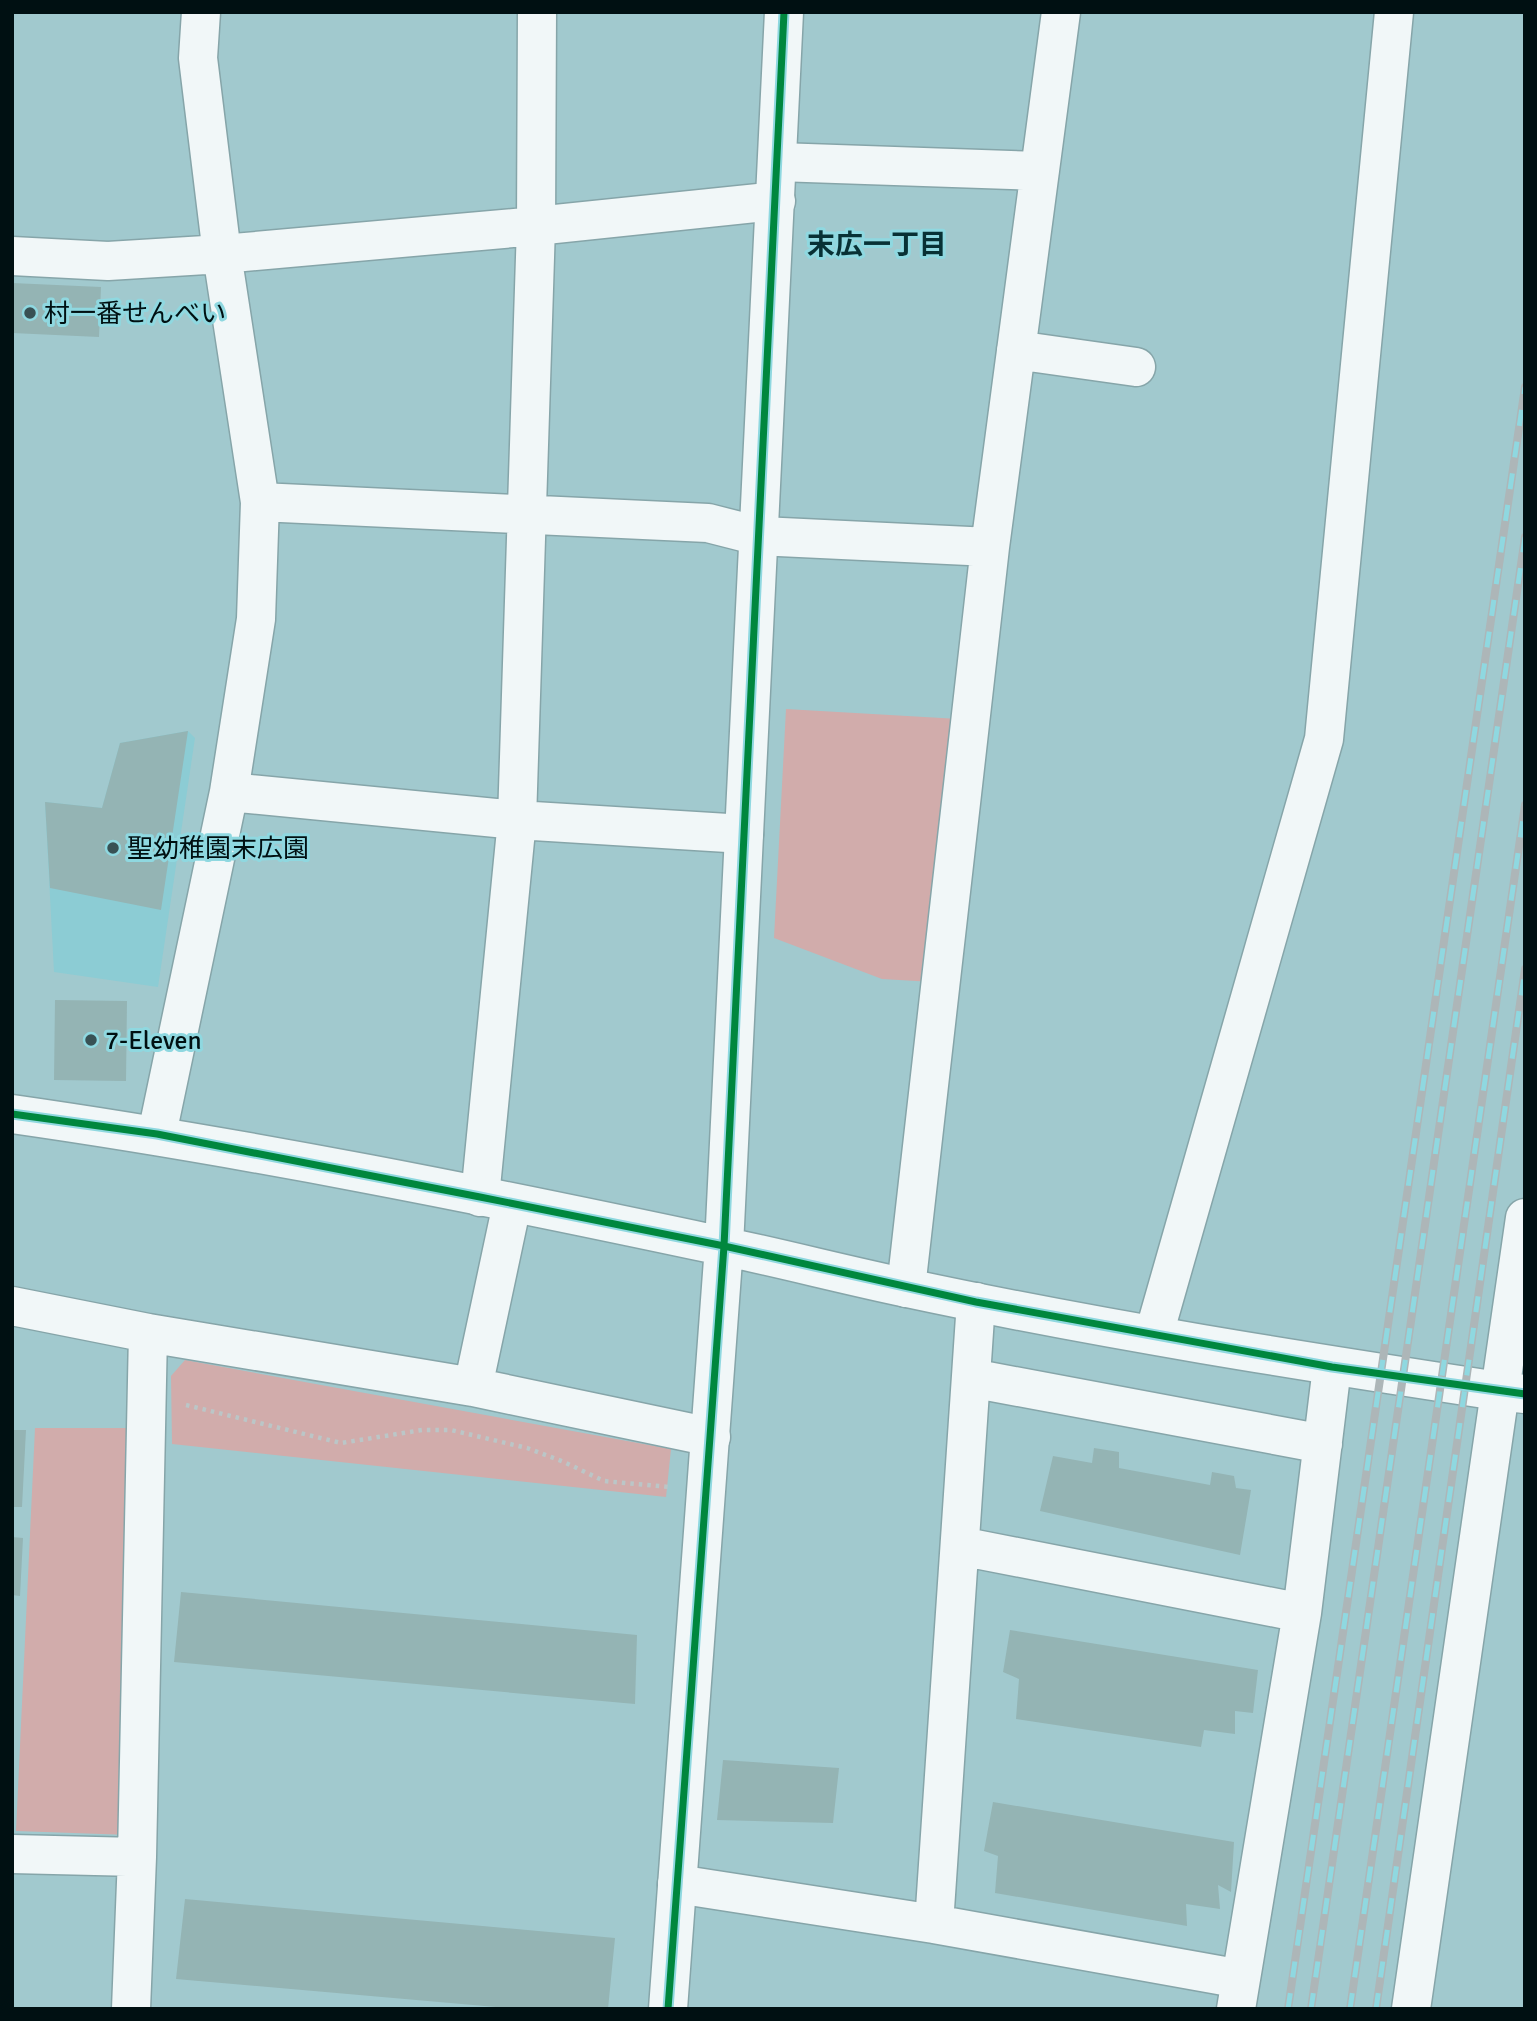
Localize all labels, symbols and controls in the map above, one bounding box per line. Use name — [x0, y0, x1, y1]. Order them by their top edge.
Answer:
district label: 末広一丁目 — [807, 228, 947, 262]
place label: 村一番せんべい — [44, 298, 226, 330]
marker: 村一番せんべい — [22, 305, 38, 321]
place label: 聖幼稚園末広園 — [127, 833, 309, 865]
marker: 聖幼稚園末広園 — [105, 840, 121, 856]
place label: 7-Eleven — [105, 1025, 202, 1057]
marker: 7-Eleven — [83, 1032, 99, 1048]

